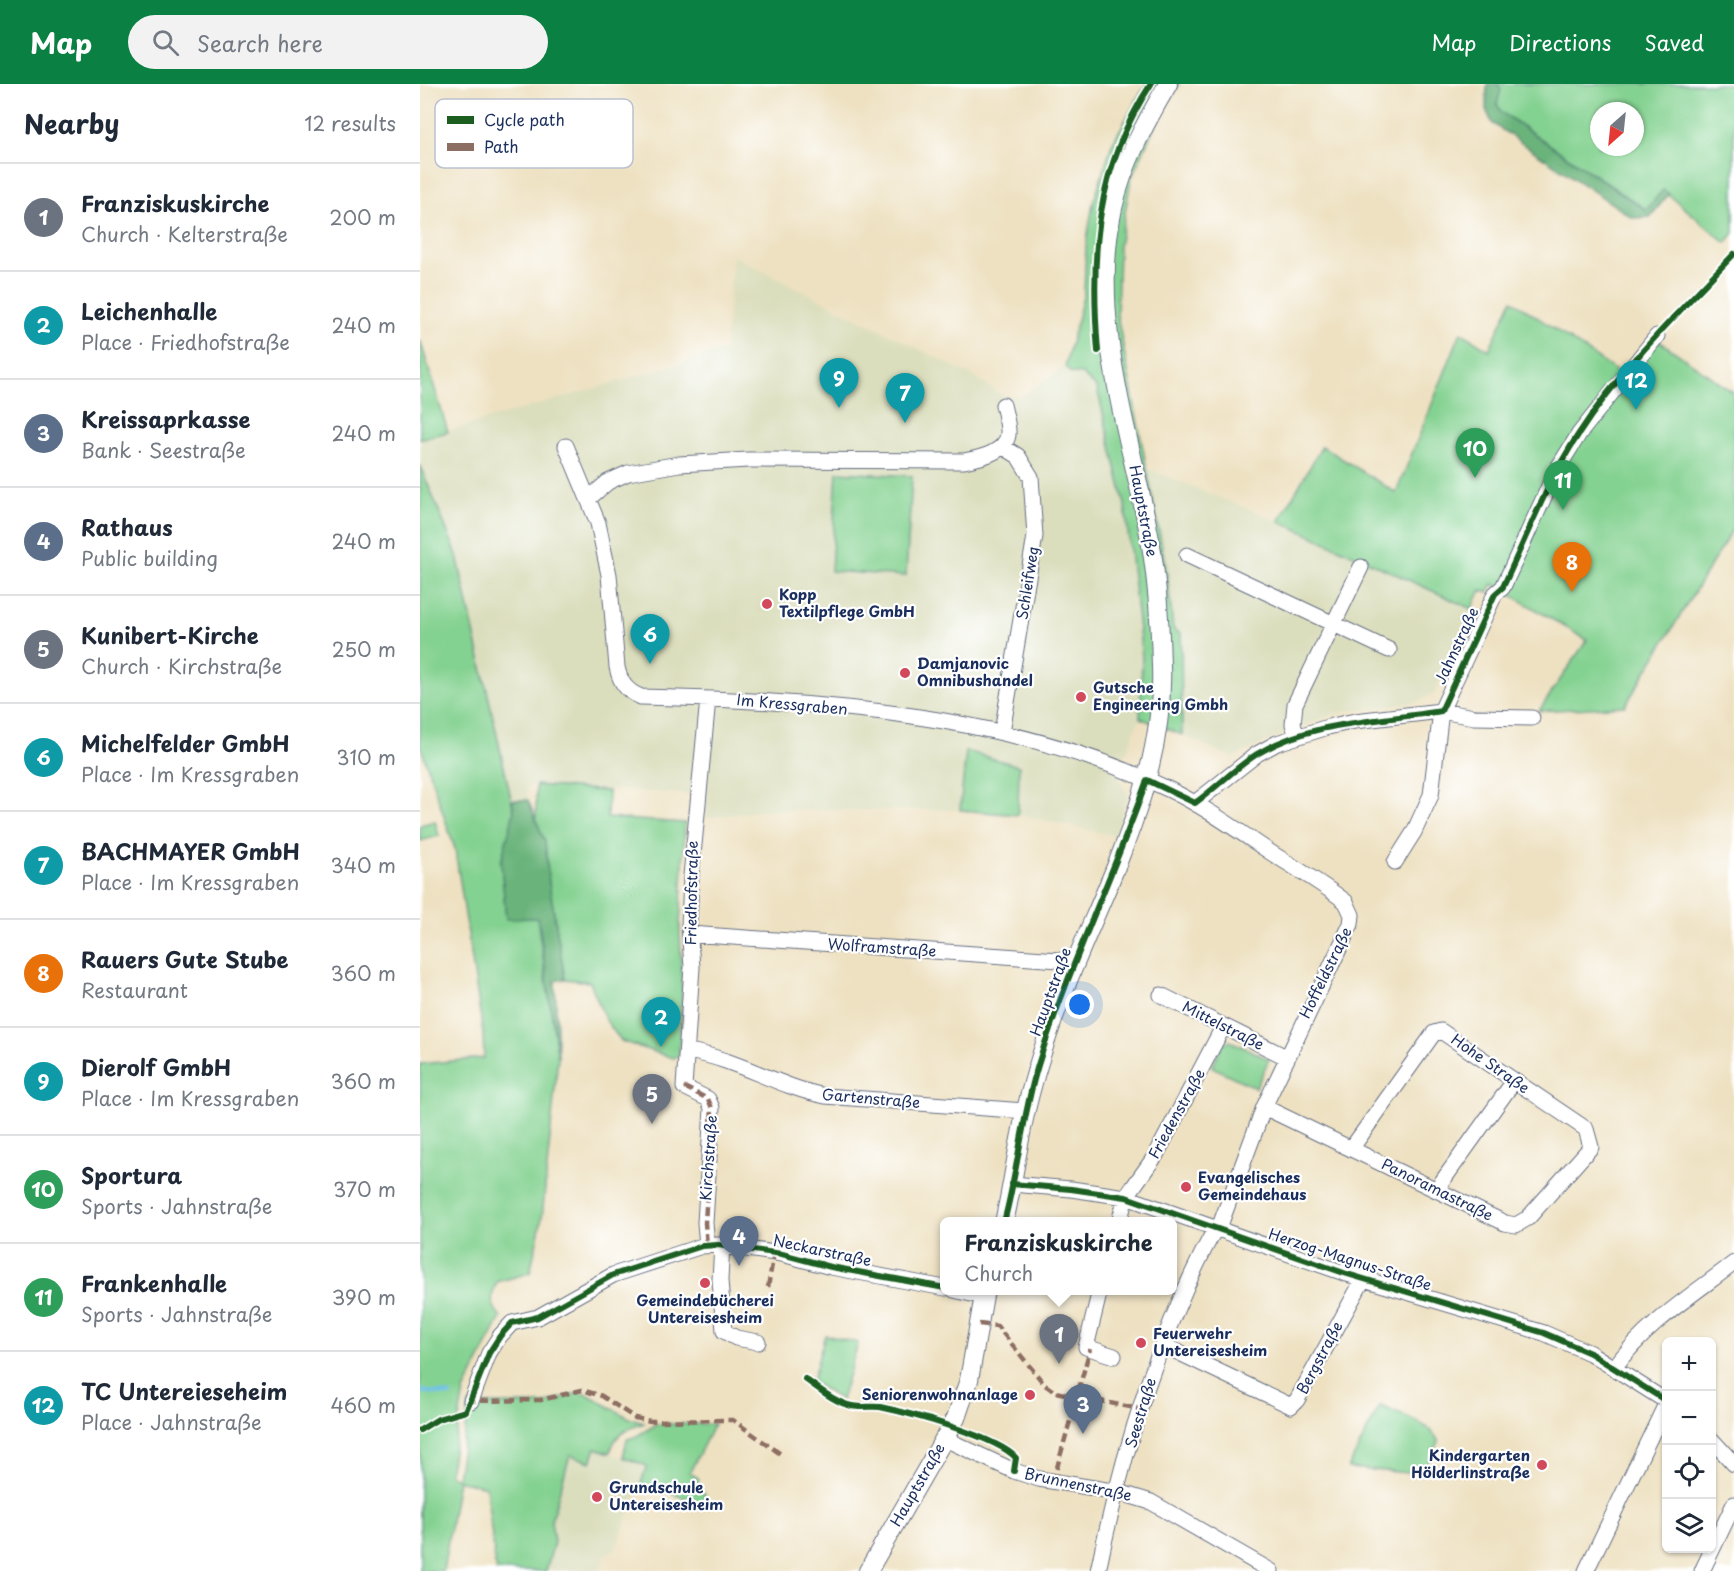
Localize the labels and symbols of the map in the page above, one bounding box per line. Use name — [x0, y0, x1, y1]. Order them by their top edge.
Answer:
legend — [435, 99, 633, 168]
north arrow — [1590, 102, 1644, 156]
text: Cycle path — [484, 107, 565, 131]
text: Path — [484, 134, 519, 158]
pin: 9 — [820, 358, 858, 408]
pin: 12 — [1616, 360, 1656, 410]
pin: 7 — [886, 374, 924, 423]
pin: 10 — [1456, 428, 1494, 478]
pin: 11 — [1544, 460, 1582, 510]
street label: Hauptstraße — [1124, 463, 1165, 559]
pin: 8 — [1552, 542, 1592, 592]
street label: Schleifweg — [1009, 544, 1044, 621]
place label: Kopp Textilpflege GmbH — [779, 582, 915, 622]
marker: Kopp Textilpflege GmbH — [760, 597, 774, 611]
street label: Jahnstraße — [1428, 603, 1484, 688]
pin: 6 — [630, 614, 670, 664]
place label: Damjanovic Omnibushandel — [917, 651, 1033, 691]
marker: Damjanovic Omnibushandel — [898, 666, 912, 680]
place label: Gutsche Engineering Gmbh — [1093, 675, 1228, 715]
street label: Im Kressgraben — [735, 687, 849, 720]
marker: Gutsche Engineering Gmbh — [1074, 690, 1088, 704]
street label: Friedhofstraße — [678, 840, 703, 945]
street label: Hoffeldstraße — [1293, 923, 1357, 1022]
street label: Wolframstraße — [827, 931, 937, 962]
street label: Hauptstraße — [1023, 944, 1076, 1039]
your location — [1065, 990, 1094, 1019]
street label: Mittelstraße — [1179, 994, 1269, 1055]
pin: 2 — [642, 998, 680, 1047]
street label: Hohe Straße — [1447, 1027, 1535, 1098]
street label: Friedenstraße — [1141, 1064, 1210, 1162]
pin: 5 — [632, 1074, 672, 1124]
street label: Gartenstraße — [821, 1082, 921, 1113]
street label: Kirchstraße — [693, 1114, 722, 1201]
street label: Panoramastraße — [1378, 1152, 1497, 1226]
place label: Evangelisches Gemeindehaus — [1198, 1165, 1307, 1205]
marker: Evangelisches Gemeindehaus — [1179, 1180, 1193, 1194]
pin: 4 — [720, 1216, 758, 1266]
street label: Herzog-Magnus-Straße — [1266, 1221, 1435, 1296]
street label: Neckarstraße — [771, 1228, 874, 1271]
marker: Gemeindebücherei Untereisesheim — [698, 1276, 712, 1290]
place label: Gemeindebücherei Untereisesheim — [636, 1288, 774, 1328]
pin: 1 — [1040, 1314, 1078, 1364]
street label: Bergstraße — [1290, 1317, 1348, 1398]
place label: Feuerwehr Untereisesheim — [1153, 1321, 1267, 1361]
marker: Feuerwehr Untereisesheim — [1134, 1336, 1148, 1350]
street label: Seestraße — [1118, 1375, 1161, 1451]
place label: Seniorenwohnanlage — [862, 1382, 1018, 1405]
pin: 3 — [1064, 1384, 1102, 1434]
marker: Seniorenwohnanlage — [1023, 1388, 1037, 1402]
street label: Hauptstraße — [884, 1438, 950, 1530]
place label: Kindergarten Hölderlinstraße — [1411, 1443, 1530, 1483]
marker: Kindergarten Hölderlinstraße — [1535, 1458, 1549, 1472]
street label: Brunnenstraße — [1023, 1461, 1134, 1506]
place label: Grundschule Untereisesheim — [609, 1475, 723, 1515]
marker: Grundschule Untereisesheim — [590, 1490, 604, 1504]

